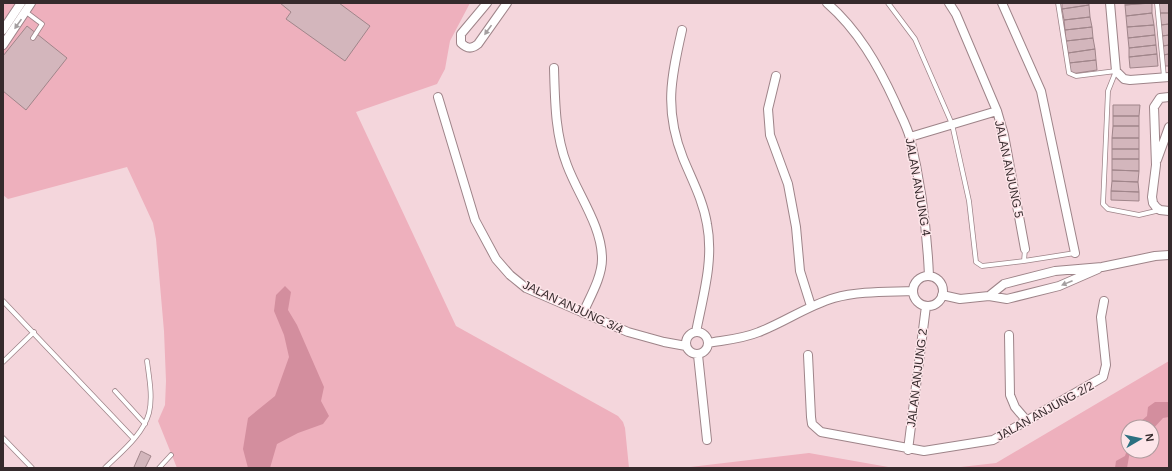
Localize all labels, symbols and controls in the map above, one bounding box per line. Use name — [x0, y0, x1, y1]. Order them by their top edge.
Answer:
one-way arrow — [14, 19, 22, 30]
one-way arrow — [484, 24, 492, 35]
street label: JALAN ANJUNG 5 — [992, 119, 1026, 219]
street label: JALAN ANJUNG 4 — [902, 137, 934, 237]
street label: JALAN ANJUNG 3/4 — [520, 278, 626, 337]
one-way arrow — [1061, 280, 1072, 286]
street label: JALAN ANJUNG 2 — [904, 328, 930, 428]
street label: JALAN ANJUNG 2/2 — [994, 378, 1097, 444]
north arrow — [1120, 419, 1160, 459]
text: N — [1143, 433, 1156, 442]

